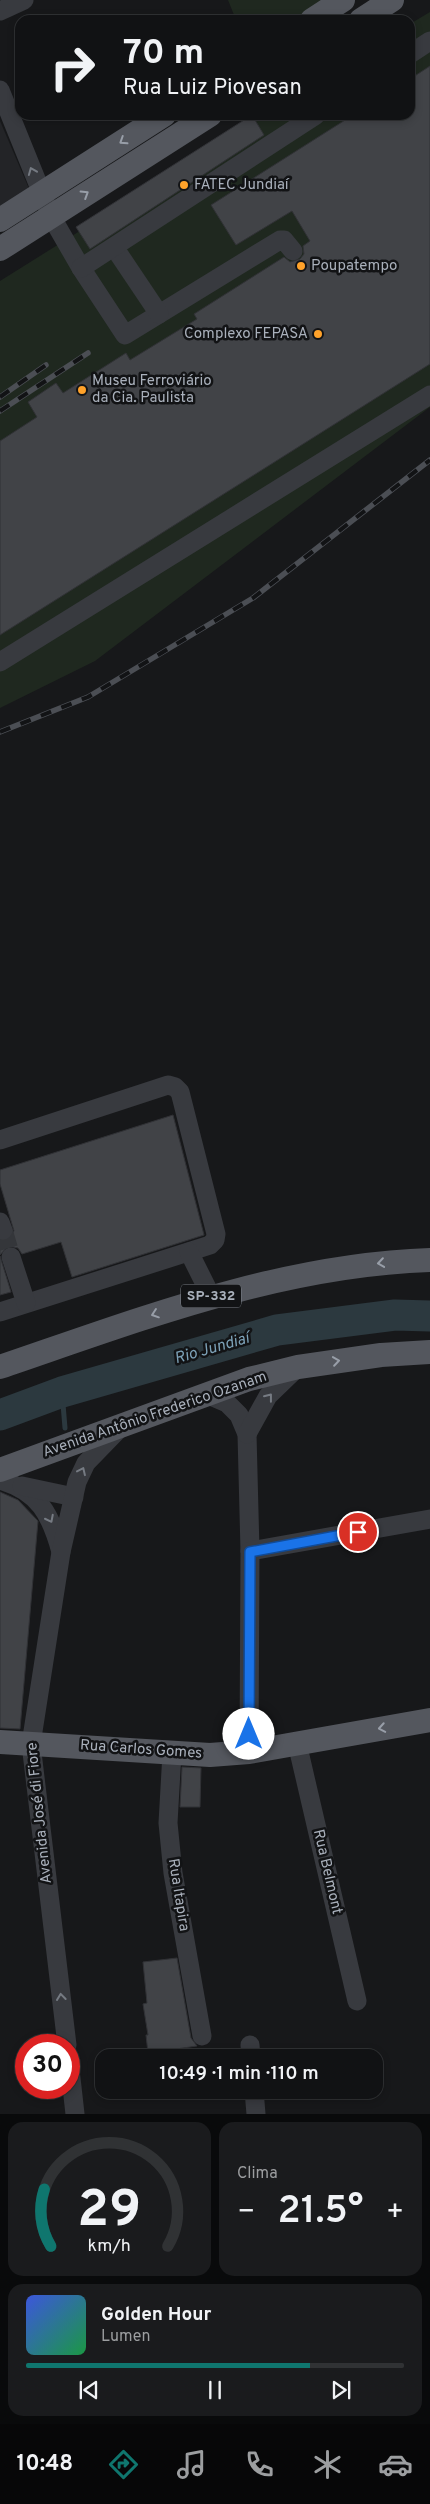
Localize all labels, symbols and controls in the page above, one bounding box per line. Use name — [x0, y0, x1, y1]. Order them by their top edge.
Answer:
text: 70 m — [123, 32, 204, 76]
icon: right — [40, 35, 105, 100]
text: Rua Luiz Piovesan — [123, 75, 302, 102]
one-way arrow — [120, 135, 129, 145]
one-way arrow — [28, 167, 39, 176]
place label: FATEC Jundiaí — [194, 176, 290, 195]
marker: FATEC Jundiaí — [178, 179, 190, 191]
one-way arrow — [80, 191, 89, 201]
place label: Poupatempo — [311, 257, 398, 276]
marker: Poupatempo — [295, 260, 307, 272]
place label: Complexo FEPASA — [184, 325, 308, 344]
marker: Complexo FEPASA — [312, 328, 324, 340]
place label: Museu Ferroviário da Cia. Paulista — [92, 372, 212, 408]
marker: Museu Ferroviário da Cia. Paulista — [76, 384, 88, 396]
one-way arrow — [377, 1257, 385, 1268]
road number: SP-332 — [181, 1284, 241, 1308]
one-way arrow — [152, 1309, 160, 1319]
water label: Rio Jundiaí — [172, 1328, 256, 1369]
one-way arrow — [332, 1357, 340, 1367]
street label: Avenida Antônio Frederico Ozanam — [40, 1368, 270, 1462]
one-way arrow — [263, 1394, 271, 1403]
one-way arrow — [76, 1467, 87, 1476]
pin — [337, 1511, 379, 1553]
one-way arrow — [44, 1514, 54, 1523]
icon: arrive — [344, 1518, 372, 1546]
position arrow — [222, 1707, 274, 1759]
one-way arrow — [378, 1723, 386, 1733]
street label: Rua Carlos Gomes — [79, 1736, 203, 1764]
street label: Avenida José di Fiore — [23, 1741, 57, 1885]
street label: Rua Belmont — [308, 1828, 346, 1916]
street label: Rua Itapira — [163, 1857, 193, 1933]
one-way arrow — [56, 1992, 67, 2000]
speed limit sign: 30 — [15, 2034, 80, 2099]
text: 10:49 · 1 min · 110 m — [159, 2062, 319, 2086]
text: Clima — [237, 2164, 278, 2184]
text: 29 — [78, 2179, 141, 2245]
text: 21.5° — [277, 2188, 364, 2237]
text: − — [237, 2195, 255, 2231]
text: + — [386, 2195, 404, 2231]
text: km/h — [88, 2235, 131, 2258]
text: Golden Hour — [101, 2303, 212, 2327]
text: Lumen — [101, 2327, 151, 2347]
icon: previous — [75, 2376, 103, 2404]
icon: pause — [201, 2376, 229, 2404]
icon: next — [327, 2376, 355, 2404]
icon: directions — [106, 2447, 141, 2482]
icon: music — [174, 2447, 209, 2482]
icon: phone — [242, 2447, 277, 2482]
icon: climate — [310, 2447, 345, 2482]
icon: car — [378, 2447, 413, 2482]
text: 10:48 — [17, 2451, 73, 2478]

